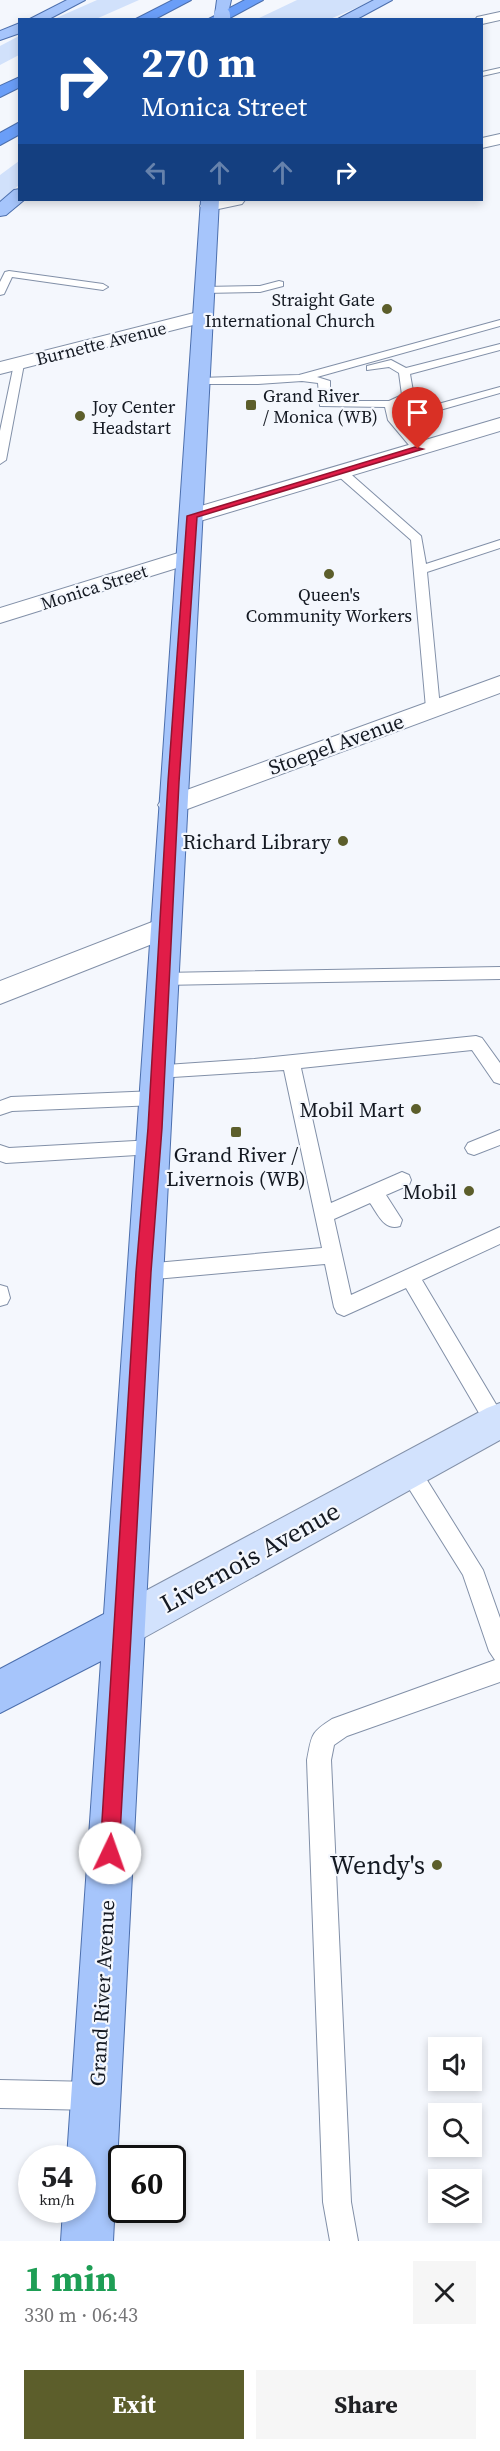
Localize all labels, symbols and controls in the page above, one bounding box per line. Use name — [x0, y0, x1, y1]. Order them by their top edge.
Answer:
text: 270 m — [141, 33, 256, 91]
icon: right — [42, 42, 120, 120]
text: Monica Street — [141, 88, 307, 125]
icon: left — [140, 156, 173, 189]
icon: ahead — [203, 156, 236, 189]
icon: ahead — [266, 156, 299, 189]
icon: right — [329, 156, 362, 189]
place label: Straight Gate International Church — [205, 287, 375, 333]
marker: Straight Gate International Church — [380, 302, 394, 316]
street label: Burnette Avenue — [33, 315, 169, 371]
place label: Grand River / Monica (WB) — [263, 383, 378, 429]
pin — [392, 387, 443, 449]
place label: Joy Center Headstart — [91, 394, 176, 440]
icon: arrive — [401, 396, 434, 429]
marker: Grand River / Monica (WB) — [244, 398, 258, 412]
marker: Joy Center Headstart — [73, 409, 87, 423]
street label: Monica Street — [37, 558, 151, 616]
marker: Queen's Community Workers — [322, 567, 336, 581]
place label: Queen's Community Workers — [246, 582, 412, 628]
street label: Stoepel Avenue — [264, 706, 408, 782]
place label: Richard Library — [182, 827, 331, 856]
marker: Richard Library — [336, 834, 350, 848]
place label: Mobil Mart — [299, 1095, 404, 1124]
marker: Mobil Mart — [409, 1102, 423, 1116]
marker: Grand River / Livernois (WB) — [229, 1125, 243, 1139]
place label: Grand River / Livernois (WB) — [166, 1140, 306, 1193]
place label: Mobil — [403, 1177, 457, 1206]
marker: Mobil — [462, 1184, 476, 1198]
street label: Livernois Avenue — [154, 1493, 346, 1621]
position arrow — [78, 1821, 142, 1885]
place label: Wendy's — [330, 1847, 425, 1883]
marker: Wendy's — [430, 1858, 444, 1872]
street label: Grand River Avenue — [83, 1899, 121, 2087]
map controls — [428, 2037, 482, 2223]
button: sound — [428, 2037, 482, 2091]
button: search — [428, 2103, 482, 2157]
speed limit sign: 60 — [108, 2145, 186, 2223]
text: 54 — [41, 2156, 73, 2197]
button: layers — [428, 2169, 482, 2223]
text: km/h — [39, 2189, 75, 2210]
text: 1 min — [24, 2254, 117, 2303]
button: close — [413, 2261, 476, 2324]
text: 330 m · 06:43 — [24, 2301, 138, 2329]
button: Exit — [24, 2370, 244, 2439]
button: Share — [256, 2370, 476, 2439]

